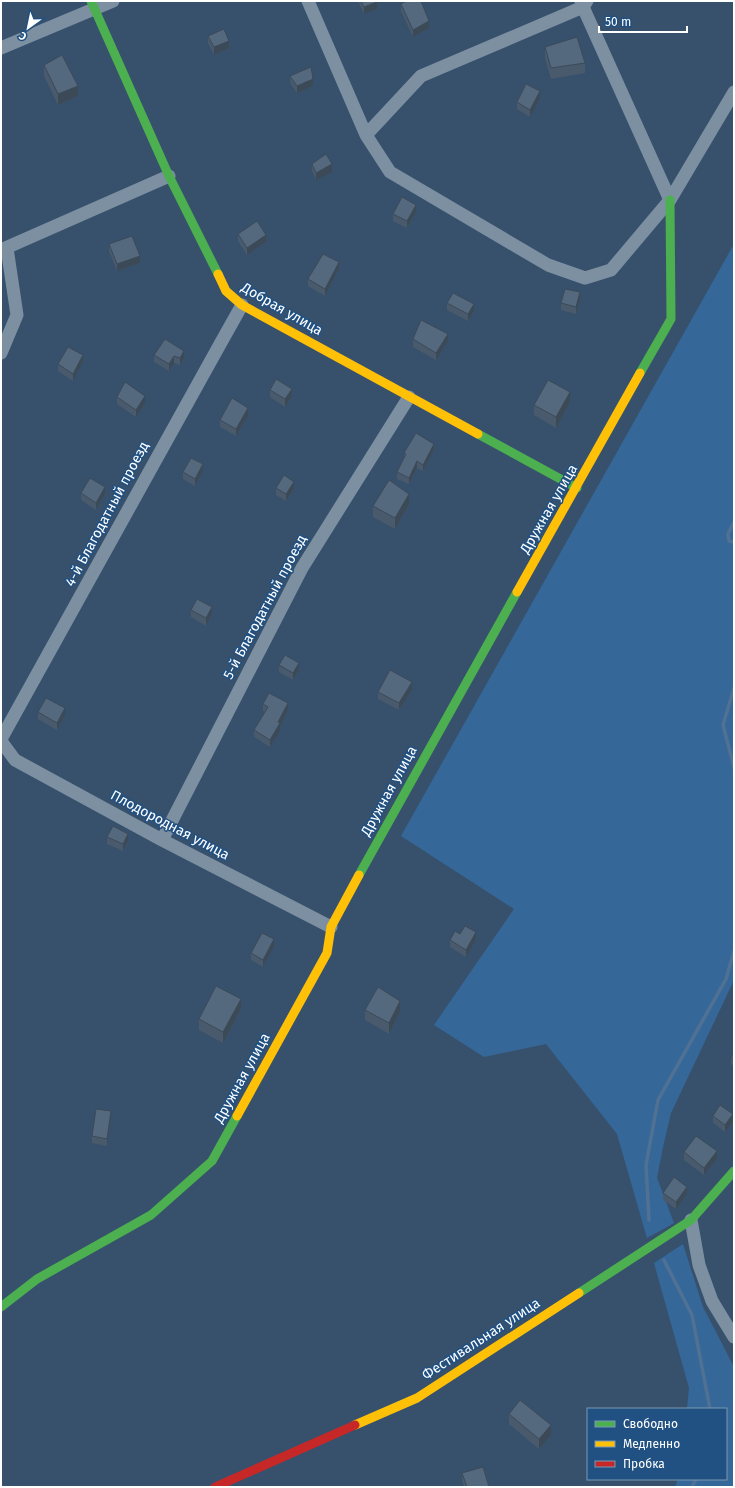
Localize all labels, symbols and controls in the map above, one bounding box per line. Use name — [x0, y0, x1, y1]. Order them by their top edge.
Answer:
north arrow — [8, 8, 48, 48]
scale bar — [599, 8, 687, 34]
text: 50 m — [605, 15, 631, 29]
text: С — [16, 28, 29, 43]
street label: Добрая улица — [237, 278, 326, 339]
street label: 4-й Благодатный проезд — [62, 439, 152, 589]
street label: Дружная улица — [516, 461, 581, 557]
street label: 5-й Благодатный проезд — [220, 532, 310, 682]
street label: Дружная улица — [357, 743, 421, 840]
street label: Плодородная улица — [108, 787, 232, 863]
street label: Дружная улица — [210, 1030, 274, 1127]
street label: Фестивальная улица — [419, 1294, 543, 1384]
legend — [587, 1408, 727, 1480]
text: Свободно — [623, 1417, 678, 1431]
text: Медленно — [623, 1437, 680, 1451]
text: Пробка — [623, 1457, 665, 1471]

